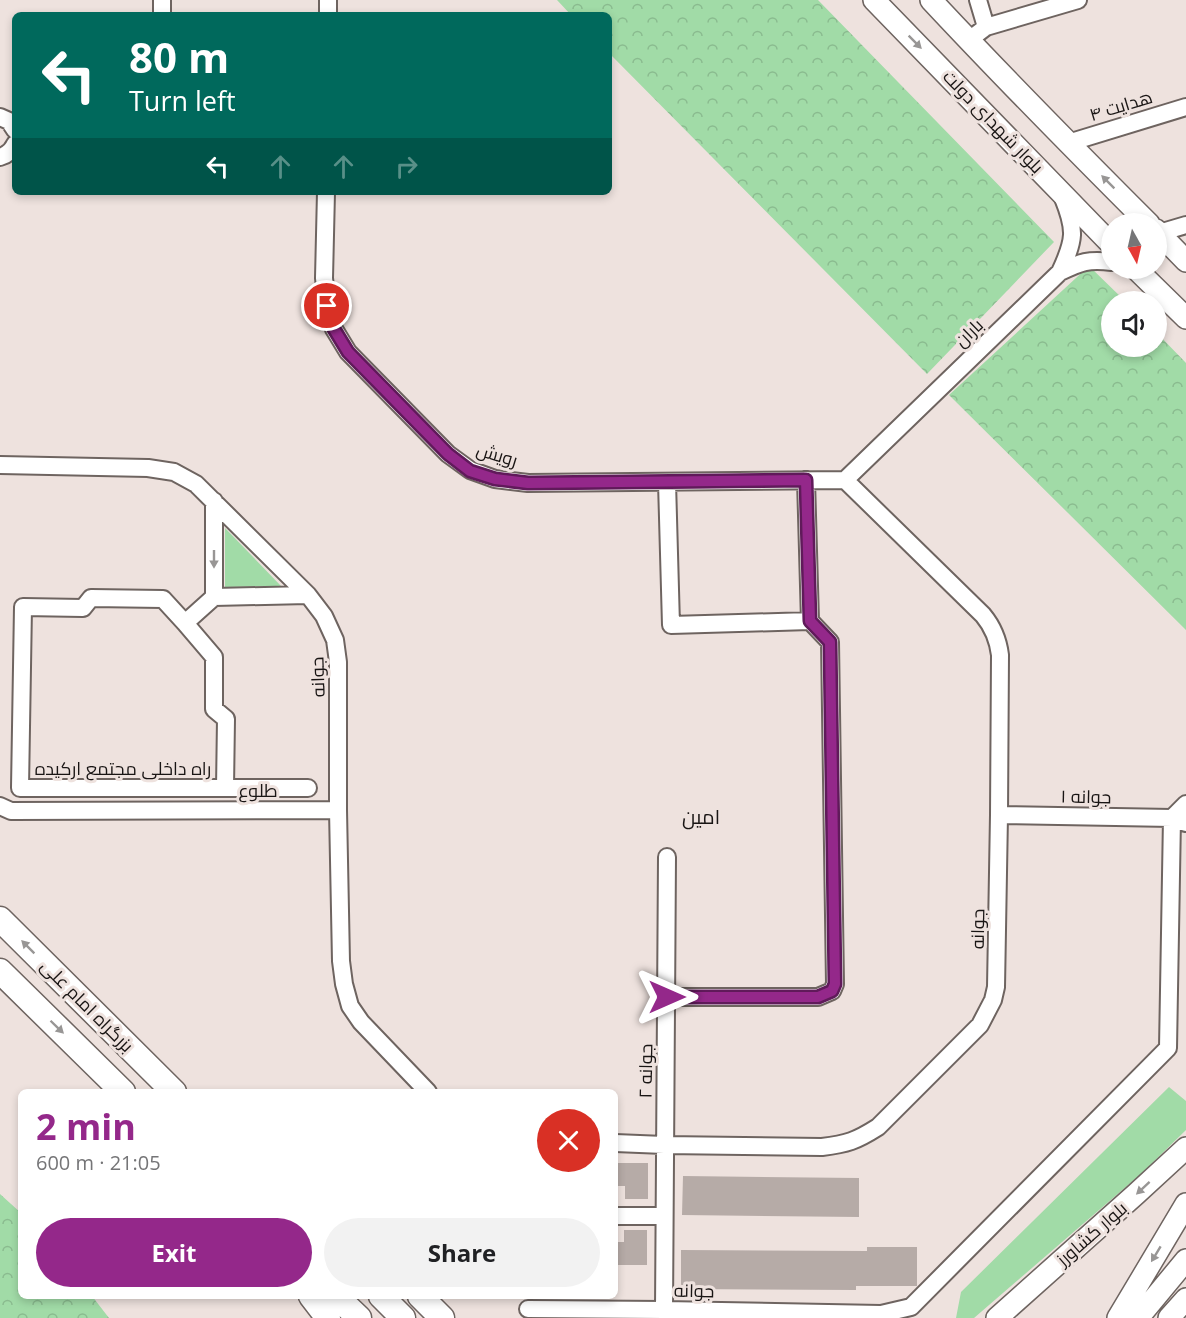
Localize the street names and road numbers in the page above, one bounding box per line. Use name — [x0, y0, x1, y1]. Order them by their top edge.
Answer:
street label: بلوار شهدای دولت — [938, 64, 1049, 178]
street label: هدایت ۴ — [1086, 84, 1155, 126]
street label: باران — [949, 313, 988, 352]
street label: رویش — [474, 436, 521, 472]
street label: جوانه — [304, 656, 330, 698]
street label: راه داخلی مجتمع ارکیده — [35, 756, 211, 781]
street label: طلوع — [238, 778, 278, 803]
street label: جوانه ۱ — [1060, 784, 1112, 808]
street label: جوانه — [965, 909, 989, 949]
street label: بزرگراه امام علی — [35, 954, 139, 1058]
street label: جوانه ۲ — [633, 1043, 657, 1099]
street label: بلوار کشاورز — [1050, 1196, 1132, 1271]
street label: جوانه — [674, 1278, 714, 1302]

